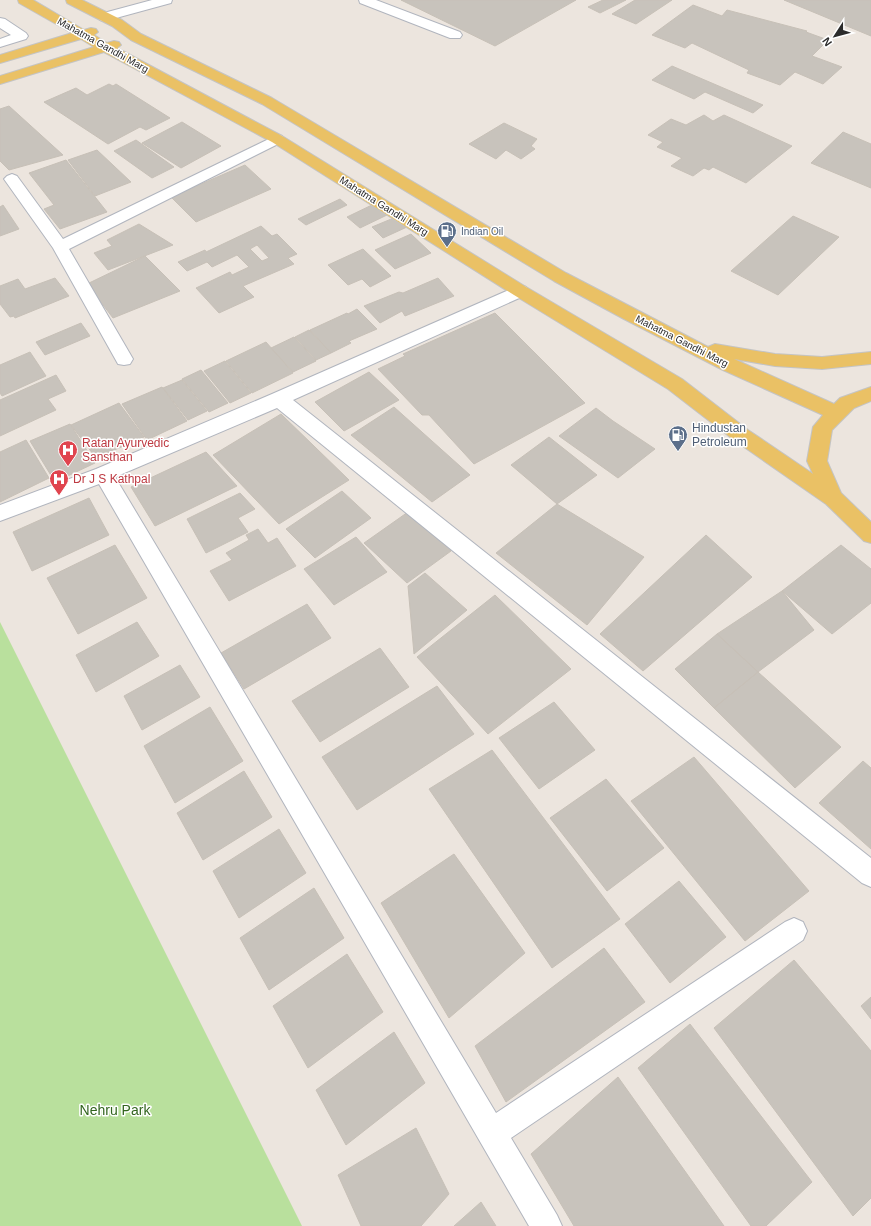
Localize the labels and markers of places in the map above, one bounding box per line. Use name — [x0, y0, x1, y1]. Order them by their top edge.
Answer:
fuel station icon: Indian Oil — [436, 220, 458, 248]
place label: Indian Oil — [461, 226, 503, 237]
place label: Hindustan Petroleum — [692, 421, 747, 449]
fuel station icon: Hindustan Petroleum — [667, 424, 689, 452]
place label: Ratan Ayurvedic Sansthan — [82, 436, 169, 464]
hospital icon: Ratan Ayurvedic Sansthan — [57, 439, 79, 467]
hospital icon: Dr J S Kathpal — [48, 468, 70, 496]
place label: Dr J S Kathpal — [73, 472, 150, 486]

